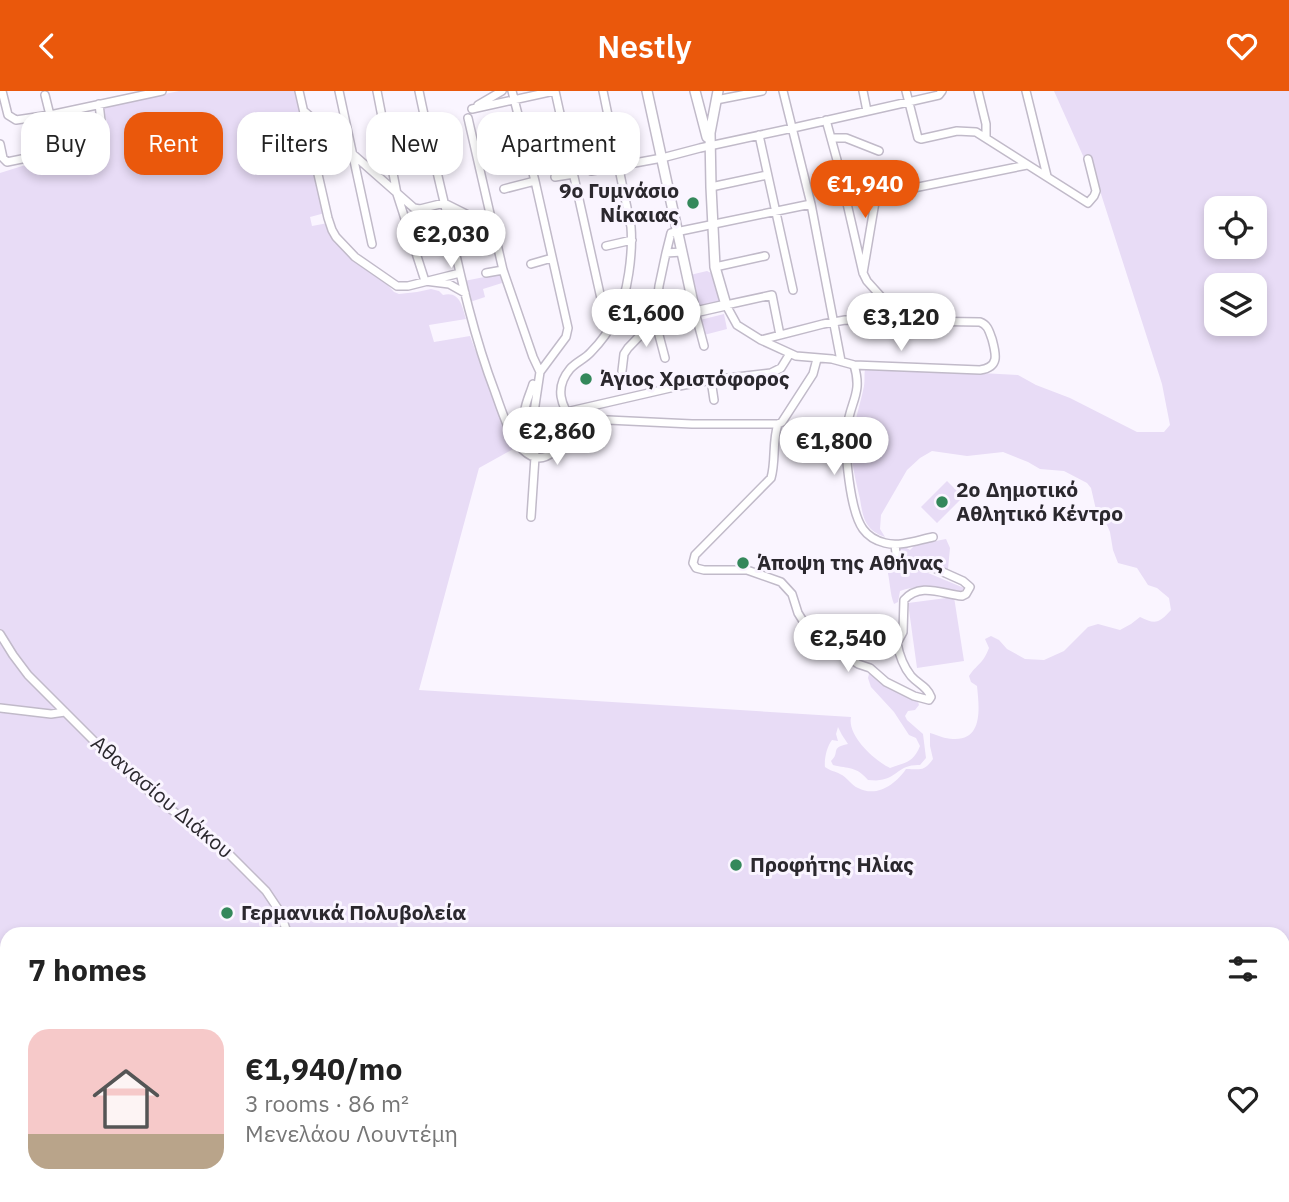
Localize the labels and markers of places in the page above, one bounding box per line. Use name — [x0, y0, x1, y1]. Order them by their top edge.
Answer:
pin: €1,940 — [808, 160, 922, 220]
place label: 9ο Γυμνάσιο Νίκαιας — [559, 176, 679, 228]
marker: 9ο Γυμνάσιο Νίκαιας — [685, 195, 701, 211]
pin: €2,030 — [394, 211, 508, 270]
pin: €1,600 — [589, 289, 703, 349]
pin: €3,120 — [844, 293, 958, 353]
place label: Άγιος Χριστόφορος — [600, 364, 790, 392]
marker: Άγιος Χριστόφορος — [578, 371, 594, 387]
pin: €2,860 — [500, 407, 614, 467]
pin: €1,800 — [777, 417, 891, 477]
place label: 2o Δημοτικό Αθλητικό Κέντρο — [956, 475, 1123, 527]
marker: 2o Δημοτικό Αθλητικό Κέντρο — [934, 494, 950, 510]
place label: Άποψη της Αθήνας — [757, 548, 944, 576]
marker: Άποψη της Αθήνας — [735, 555, 751, 571]
pin: €2,540 — [791, 615, 905, 674]
place label: Προφήτης Ηλίας — [750, 850, 914, 878]
marker: Προφήτης Ηλίας — [728, 857, 744, 873]
place label: Γερμανικά Πολυβολεία — [241, 898, 466, 926]
marker: Γερμανικά Πολυβολεία — [219, 905, 235, 921]

